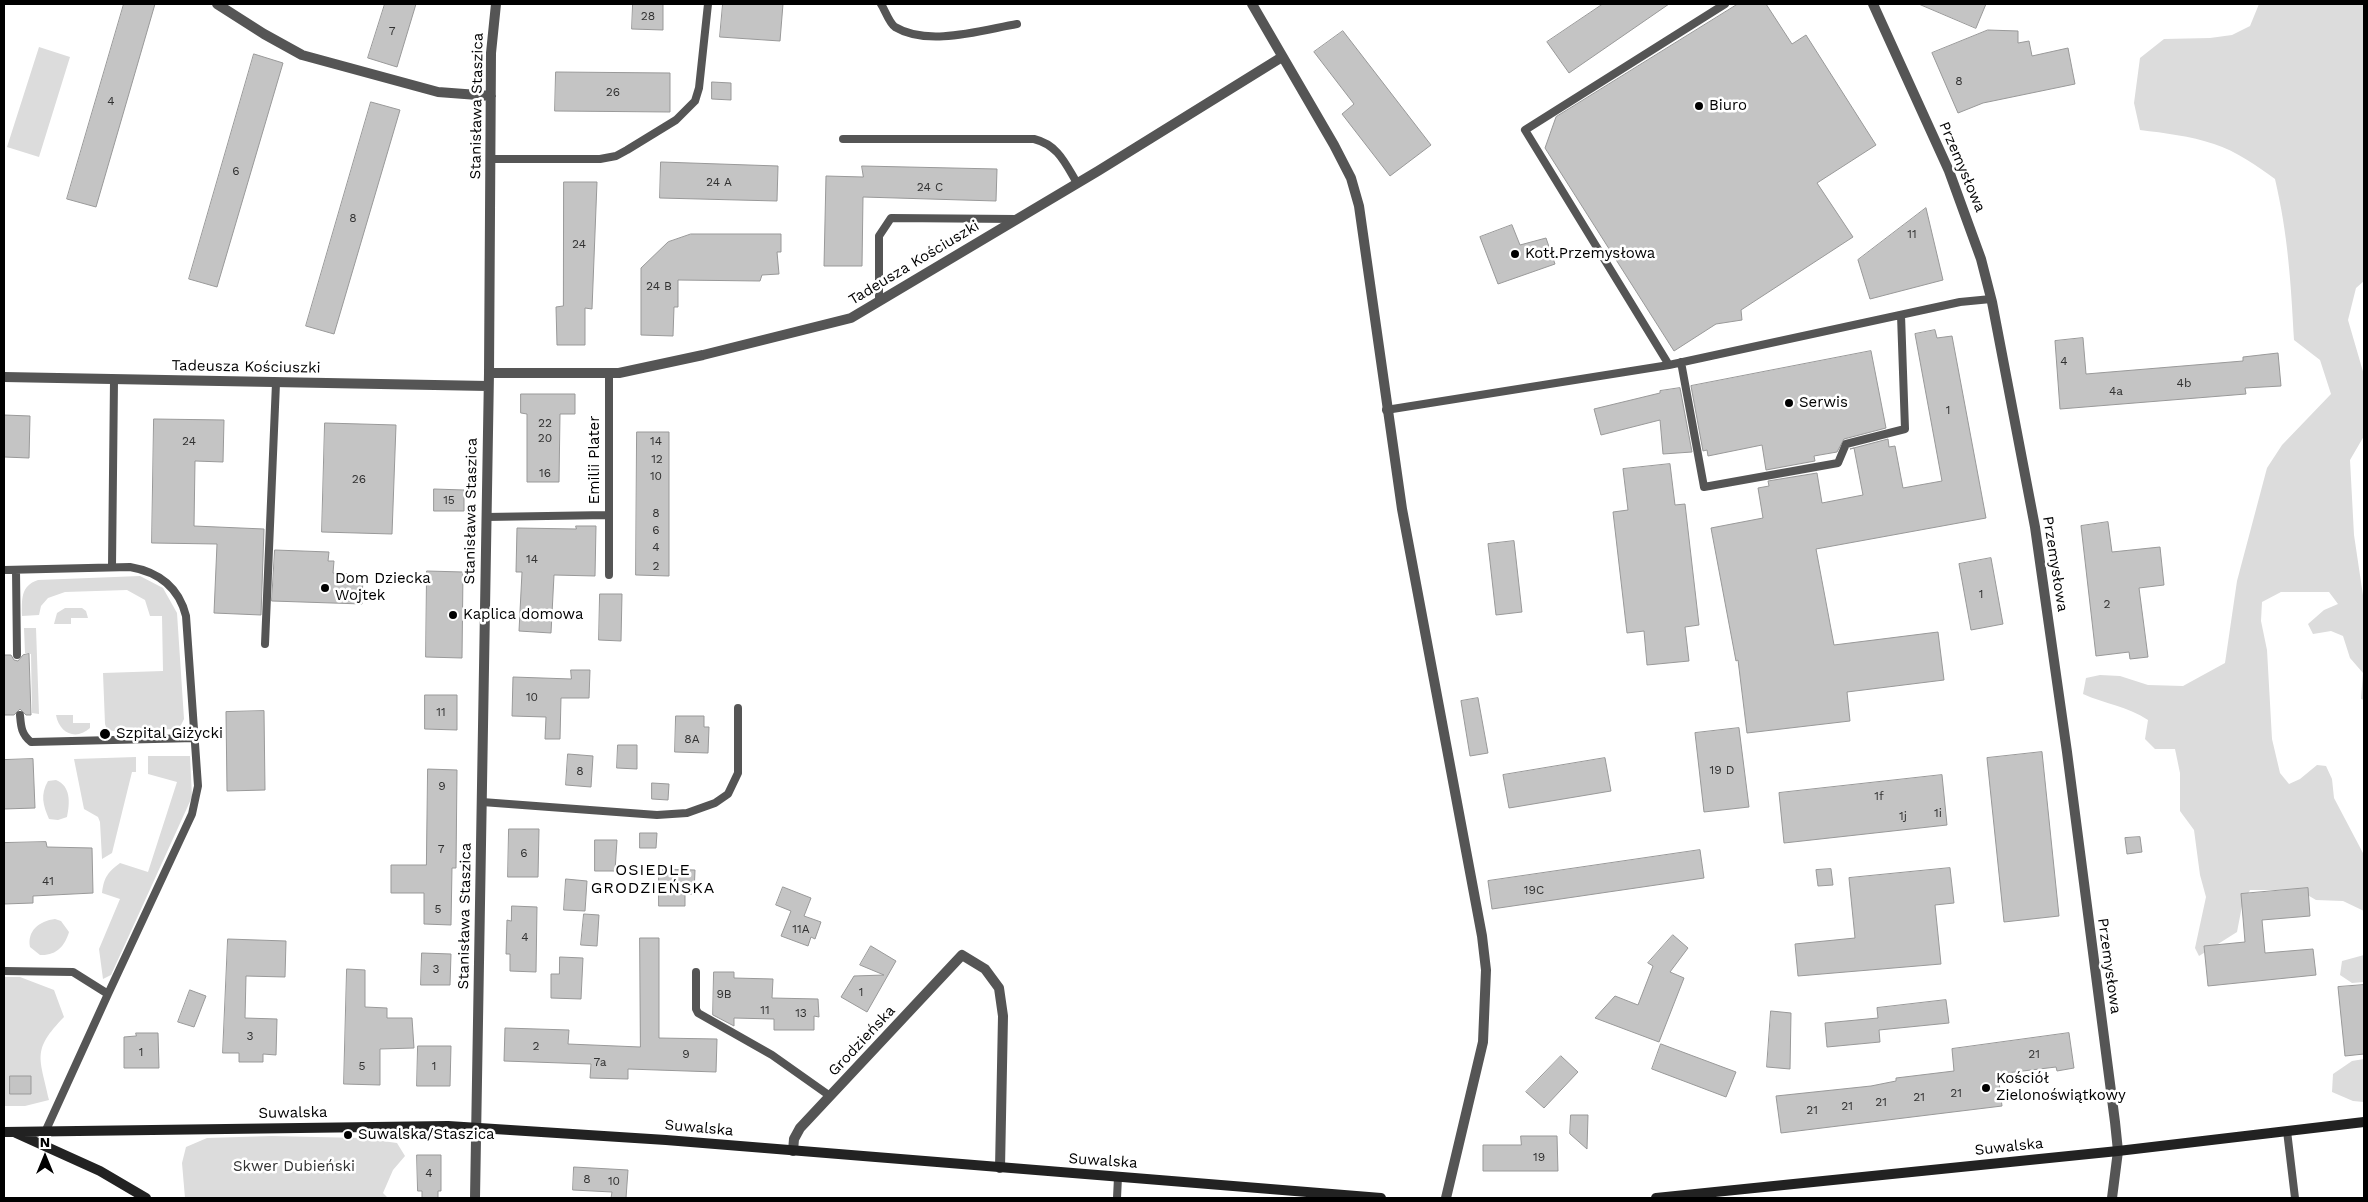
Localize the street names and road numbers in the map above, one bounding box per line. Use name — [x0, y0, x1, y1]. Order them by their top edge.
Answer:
street label: Stanisława Staszica — [467, 33, 487, 179]
street label: Przemysłowa — [1935, 119, 1989, 215]
street label: Tadeusza Kościuszki — [845, 217, 983, 309]
street label: Tadeusza Kościuszki — [171, 357, 321, 377]
street label: Emilii Plater — [586, 416, 604, 504]
street label: Stanisława Staszica — [461, 438, 481, 584]
street label: Przemysłowa — [2039, 515, 2071, 613]
street label: Stanisława Staszica — [455, 843, 475, 989]
street label: Przemysłowa — [2093, 917, 2125, 1015]
street label: Grodzieńska — [825, 1002, 899, 1080]
street label: Suwalska — [258, 1103, 328, 1123]
street label: Suwalska — [664, 1116, 734, 1140]
street label: Suwalska — [1974, 1134, 2044, 1160]
street label: Suwalska — [1068, 1150, 1138, 1172]

